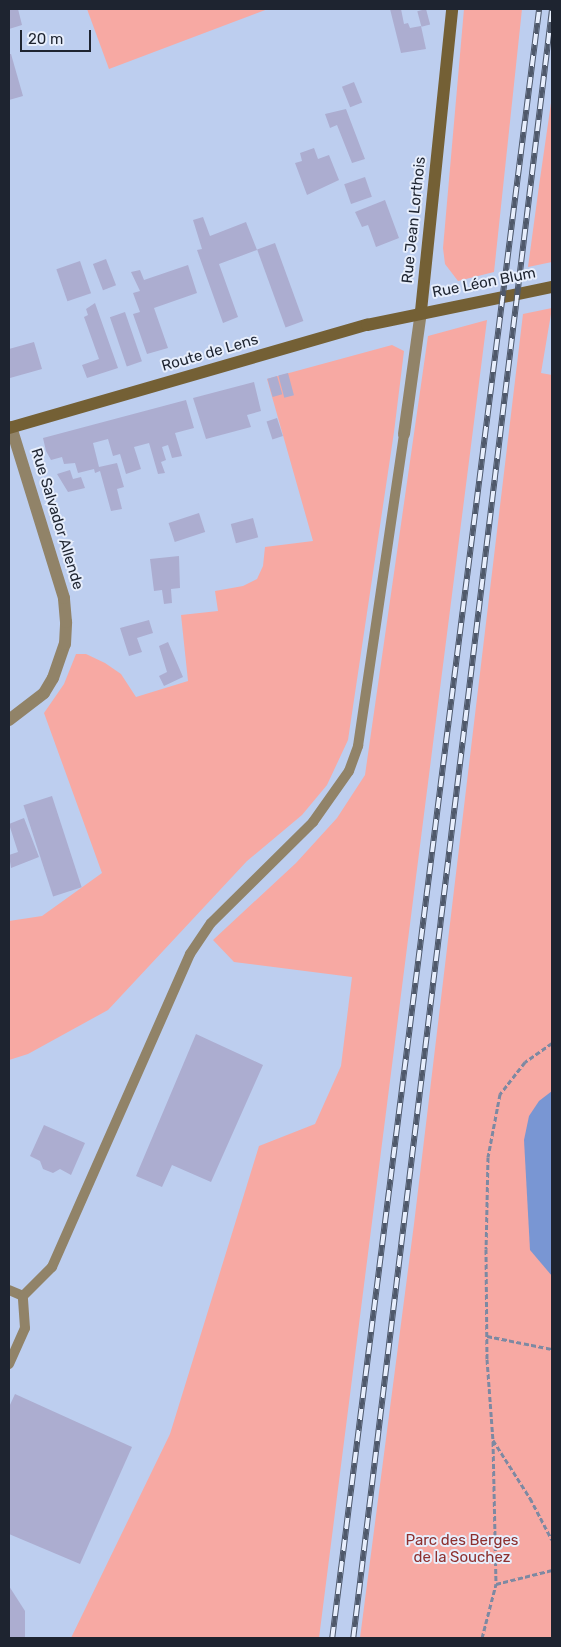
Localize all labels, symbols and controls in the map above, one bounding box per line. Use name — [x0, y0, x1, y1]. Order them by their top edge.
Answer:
scale bar — [22, 20, 94, 52]
text: 20 m — [28, 30, 63, 48]
street label: Rue Jean Lorthois — [398, 156, 430, 284]
street label: Rue Léon Blum — [431, 264, 537, 302]
street label: Route de Lens — [160, 331, 260, 375]
street label: Rue Salvador Allende — [27, 446, 87, 592]
park label: Parc des Berges de la Souchez — [406, 1531, 518, 1566]

